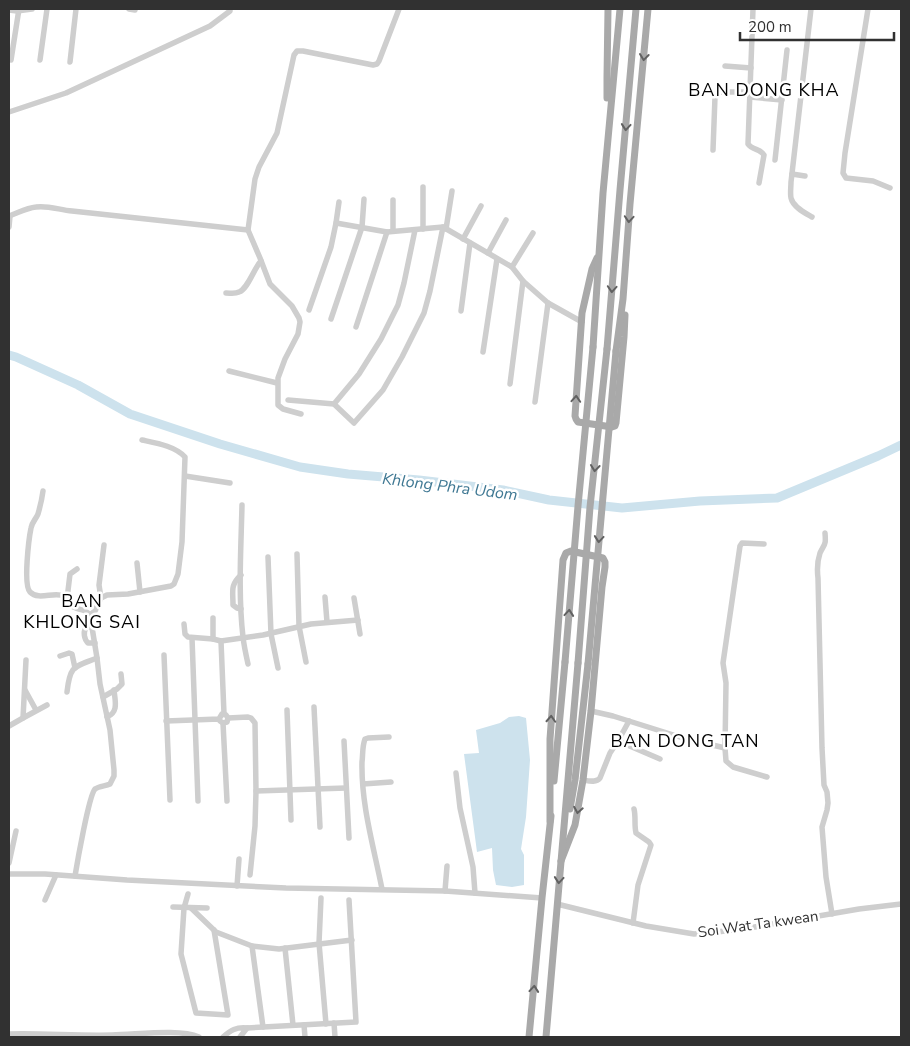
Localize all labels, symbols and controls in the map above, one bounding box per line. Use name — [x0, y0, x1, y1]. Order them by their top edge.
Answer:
scale bar — [740, 10, 894, 42]
text: 200 m — [748, 17, 792, 37]
one-way arrow — [639, 54, 650, 62]
district label: BAN DONG KHA — [688, 78, 840, 102]
one-way arrow — [620, 123, 631, 131]
one-way arrow — [623, 215, 634, 223]
one-way arrow — [607, 285, 618, 293]
one-way arrow — [570, 395, 581, 403]
one-way arrow — [590, 464, 601, 472]
water label: Khlong Phra Udom — [381, 468, 519, 506]
one-way arrow — [594, 535, 605, 543]
district label: BAN KHLONG SAI — [23, 589, 141, 634]
one-way arrow — [563, 609, 574, 617]
one-way arrow — [546, 715, 557, 723]
district label: BAN DONG TAN — [610, 729, 760, 753]
one-way arrow — [574, 806, 584, 814]
one-way arrow — [554, 876, 565, 884]
street label: Soi Wat Ta kwean — [696, 906, 820, 942]
one-way arrow — [528, 984, 539, 992]

